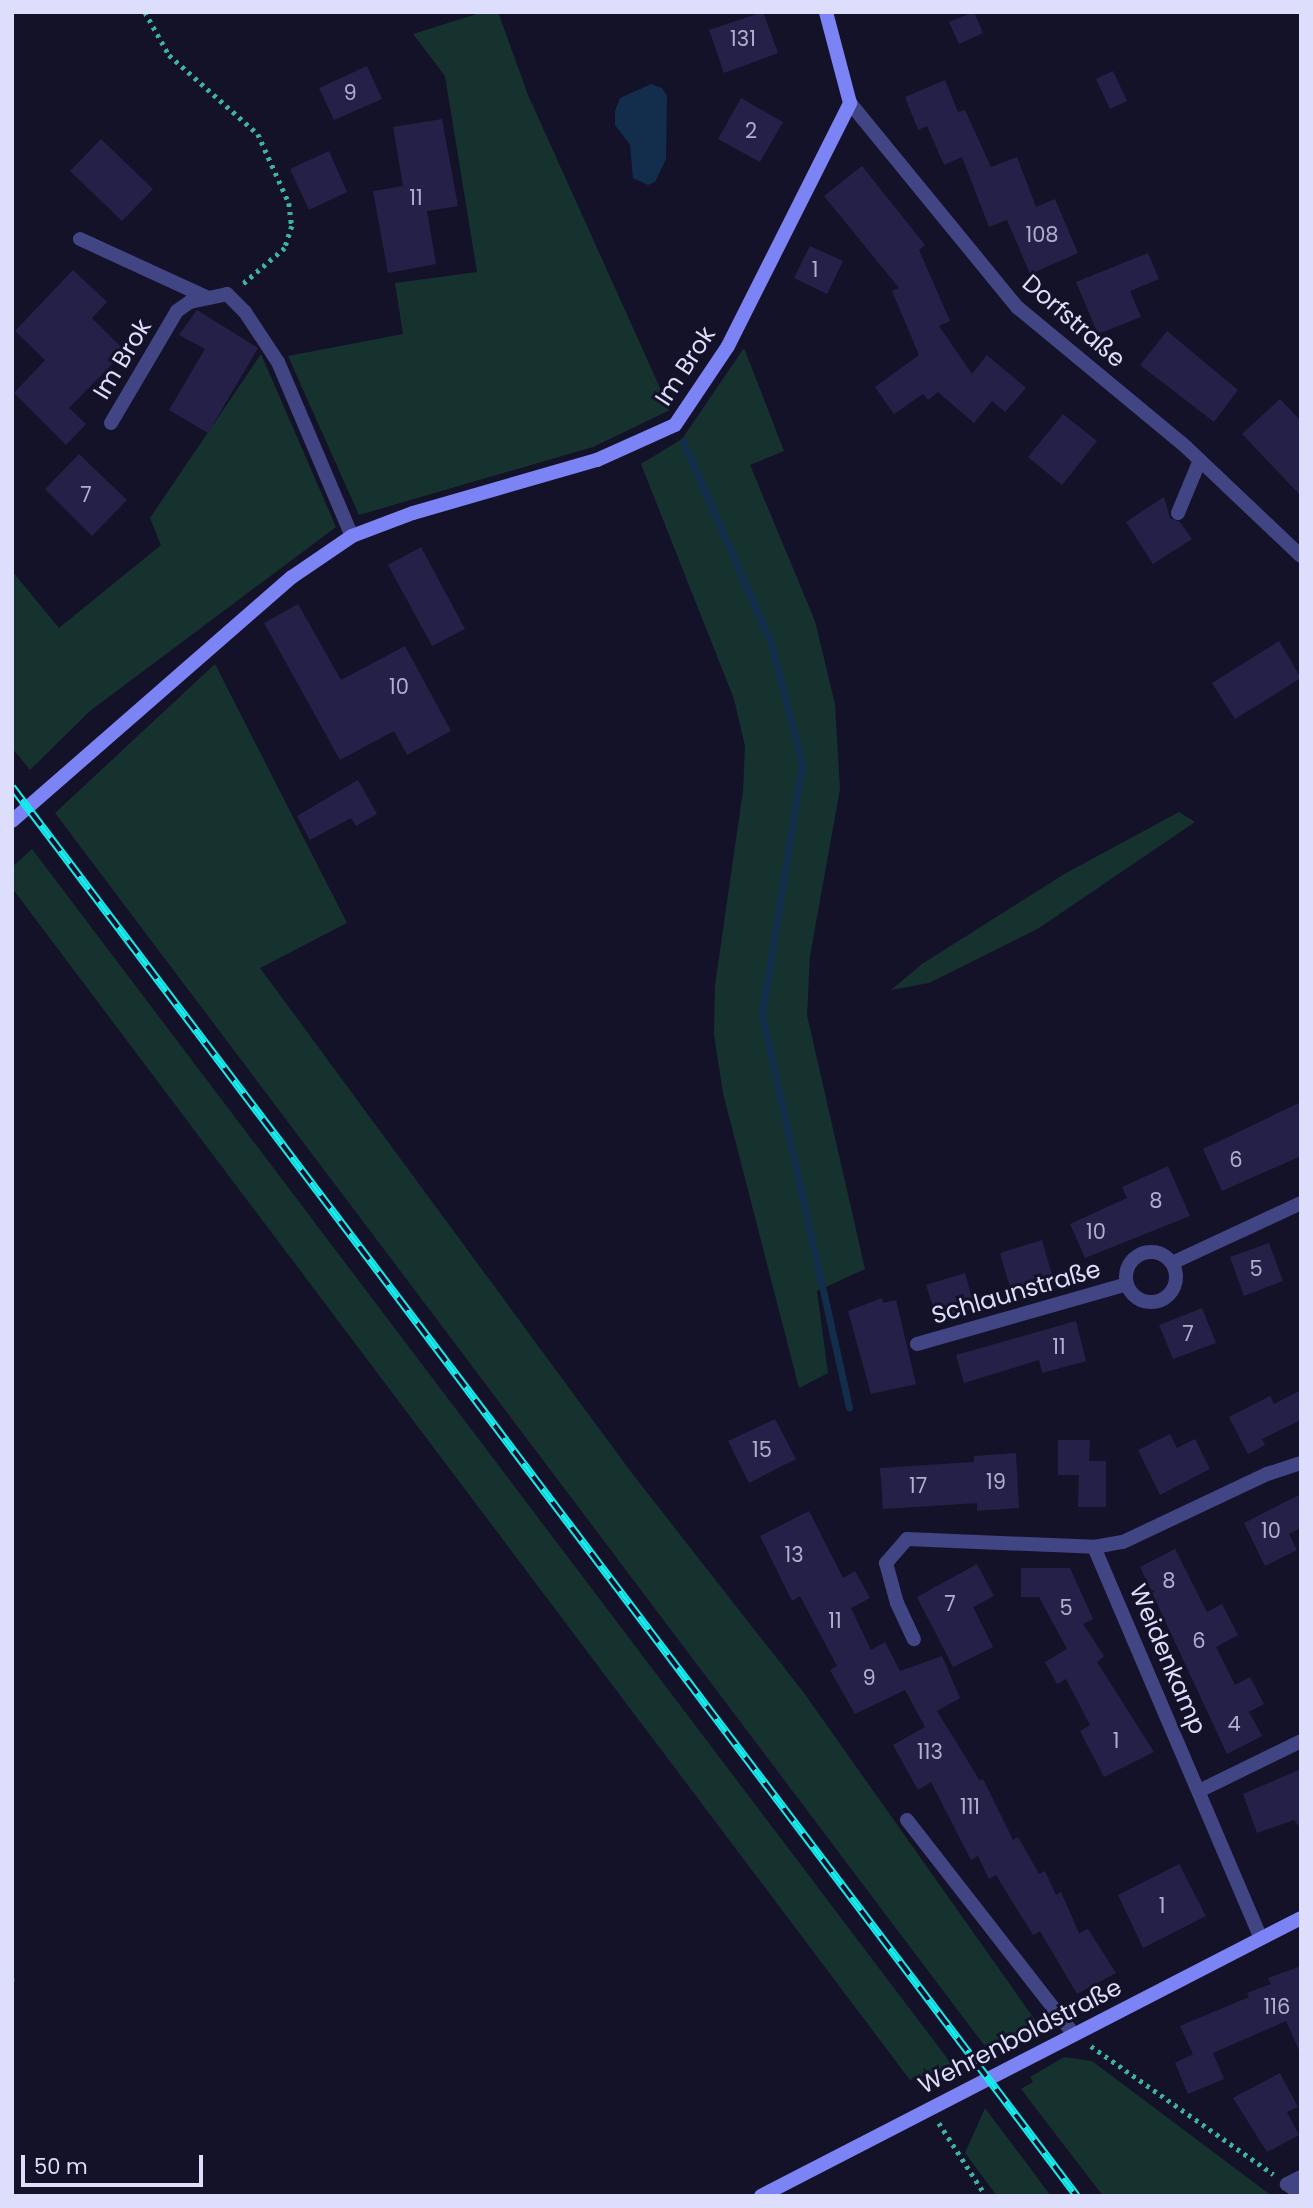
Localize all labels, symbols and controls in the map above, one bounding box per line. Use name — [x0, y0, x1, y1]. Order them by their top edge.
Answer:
house number: 131 — [730, 26, 756, 52]
house number: 9 — [343, 80, 357, 106]
house number: 2 — [745, 118, 757, 144]
house number: 11 — [409, 185, 423, 211]
house number: 108 — [1025, 222, 1059, 248]
house number: 1 — [812, 257, 818, 283]
street label: Dorfstraße — [1017, 269, 1131, 373]
street label: Im Brok — [87, 314, 157, 404]
street label: Im Brok — [649, 321, 721, 411]
house number: 7 — [80, 482, 92, 508]
house number: 10 — [389, 674, 409, 700]
house number: 6 — [1229, 1147, 1243, 1173]
house number: 8 — [1149, 1188, 1163, 1214]
house number: 10 — [1086, 1219, 1106, 1245]
street label: Schlaunstraße — [928, 1254, 1104, 1330]
house number: 5 — [1249, 1256, 1263, 1282]
house number: 7 — [1182, 1321, 1194, 1347]
house number: 11 — [1052, 1334, 1066, 1360]
house number: 15 — [752, 1437, 772, 1463]
house number: 19 — [986, 1469, 1006, 1495]
house number: 17 — [909, 1473, 927, 1499]
house number: 10 — [1261, 1518, 1281, 1544]
house number: 13 — [784, 1542, 804, 1568]
house number: 8 — [1162, 1568, 1176, 1594]
street label: Weidenkamp — [1123, 1580, 1213, 1738]
house number: 7 — [944, 1591, 956, 1617]
house number: 5 — [1059, 1595, 1073, 1621]
house number: 11 — [828, 1608, 842, 1634]
house number: 6 — [1192, 1628, 1206, 1654]
house number: 9 — [862, 1665, 876, 1691]
house number: 4 — [1227, 1711, 1241, 1737]
house number: 1 — [1113, 1728, 1119, 1754]
house number: 113 — [917, 1739, 943, 1765]
house number: 111 — [960, 1794, 980, 1820]
house number: 1 — [1159, 1893, 1165, 1919]
street label: Wehrenboldstraße — [914, 1972, 1126, 2100]
house number: 116 — [1264, 1994, 1290, 2020]
scale bar — [24, 2142, 206, 2186]
text: 50 m — [34, 2152, 88, 2181]

